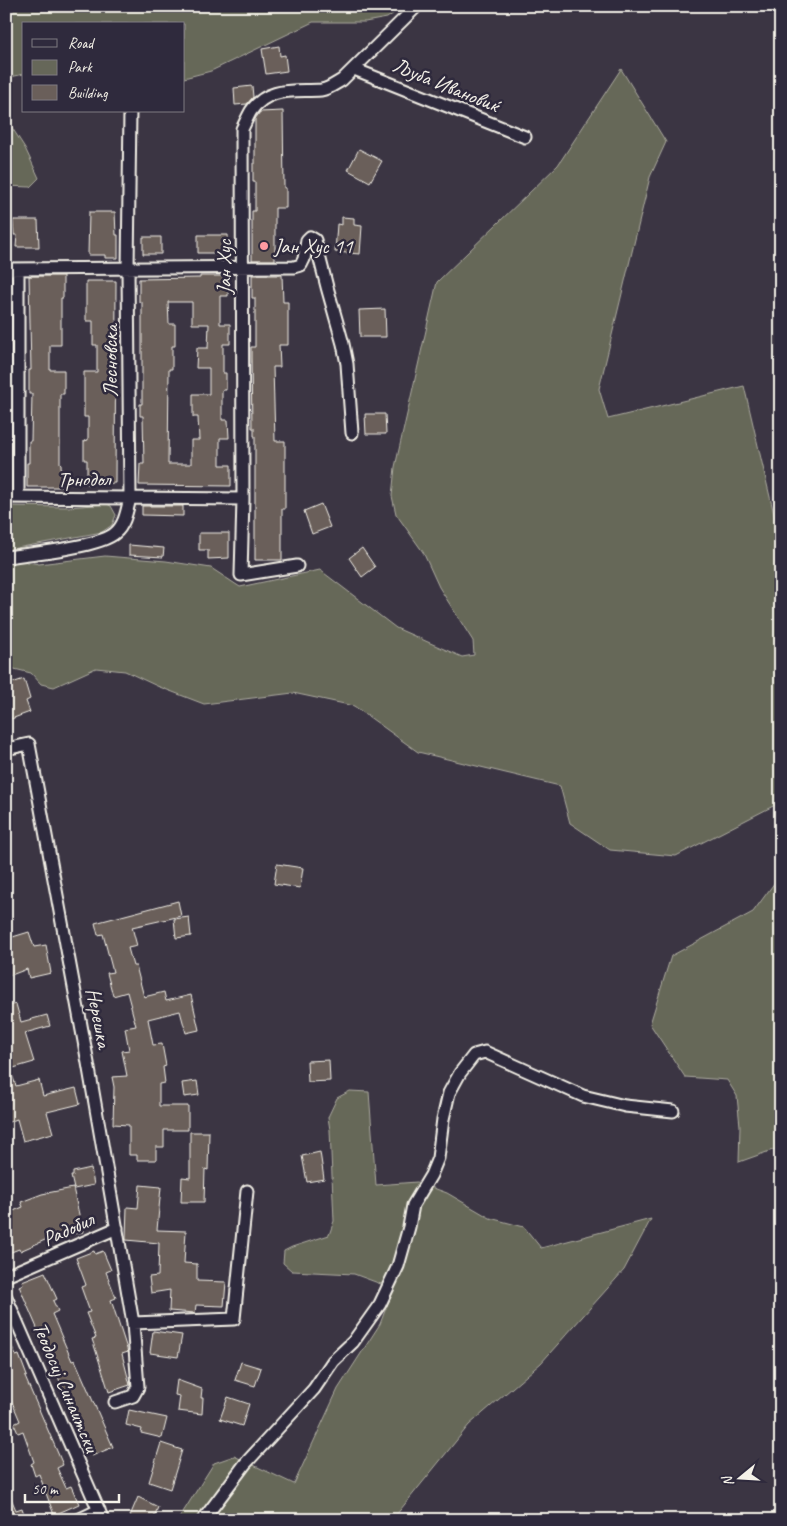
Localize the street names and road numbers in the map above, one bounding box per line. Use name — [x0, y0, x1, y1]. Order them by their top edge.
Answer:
street label: Љуба Ивановиќ — [389, 52, 505, 119]
street label: Јан Хус — [211, 238, 237, 295]
street label: Лесновска — [97, 322, 123, 397]
street label: Трнодол — [57, 466, 112, 492]
street label: Нерешка — [80, 986, 118, 1053]
street label: Радобил — [38, 1205, 100, 1252]
street label: Теодосиј Синаитски — [27, 1318, 106, 1457]

